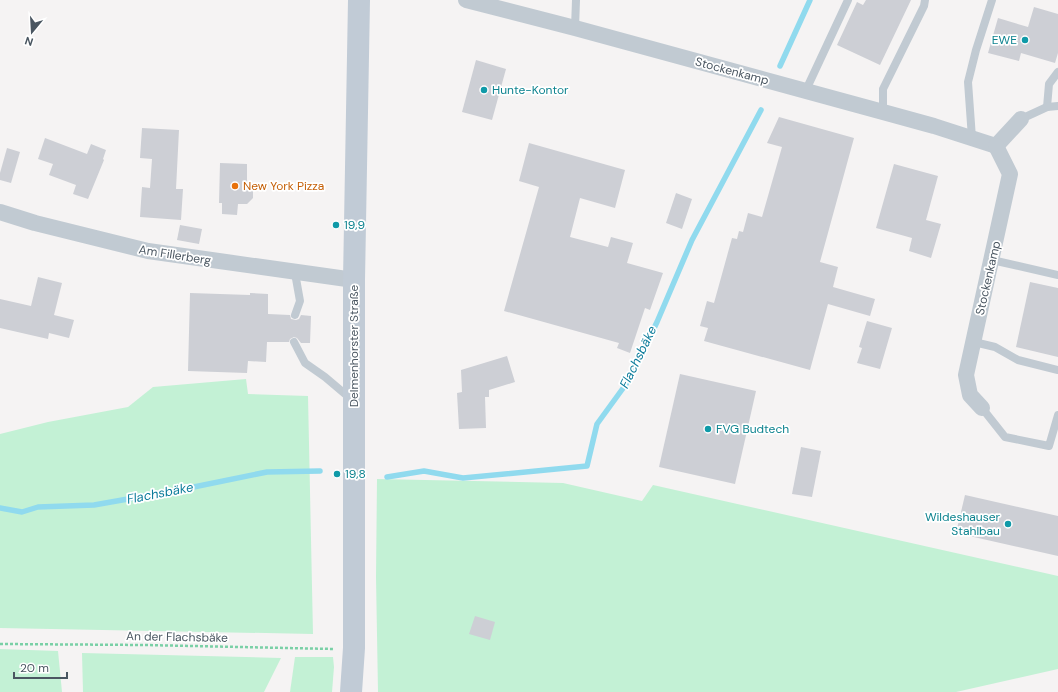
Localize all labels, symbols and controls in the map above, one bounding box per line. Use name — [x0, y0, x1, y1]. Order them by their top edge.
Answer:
north arrow — [12, 12, 52, 52]
place label: EWE — [992, 32, 1017, 48]
text: N — [23, 34, 35, 49]
marker: EWE — [1020, 35, 1030, 45]
street label: Stockenkamp — [693, 53, 771, 89]
place label: Hunte-Kontor — [492, 82, 569, 98]
marker: Hunte-Kontor — [479, 85, 489, 95]
place label: New York Pizza — [243, 178, 324, 194]
marker: New York Pizza — [230, 181, 240, 191]
place label: 19,9 — [344, 217, 365, 233]
marker: 19,9 — [331, 220, 341, 230]
street label: Stockenkamp — [972, 239, 1004, 317]
street label: Am Fillerberg — [138, 241, 213, 269]
street label: Delmenhorster Straße — [346, 285, 362, 407]
water label: Flachsbäke — [616, 323, 660, 391]
place label: FVG Budtech — [716, 421, 789, 437]
marker: FVG Budtech — [703, 424, 713, 434]
place label: 19,8 — [345, 466, 366, 482]
marker: 19,8 — [332, 469, 342, 479]
water label: Flachsbäke — [125, 478, 195, 508]
place label: Wildeshauser Stahlbau — [925, 509, 1001, 539]
marker: Wildeshauser Stahlbau — [1003, 519, 1013, 529]
street label: An der Flachsbäke — [126, 628, 228, 646]
scale bar — [14, 654, 67, 680]
text: 20 m — [20, 660, 49, 676]

